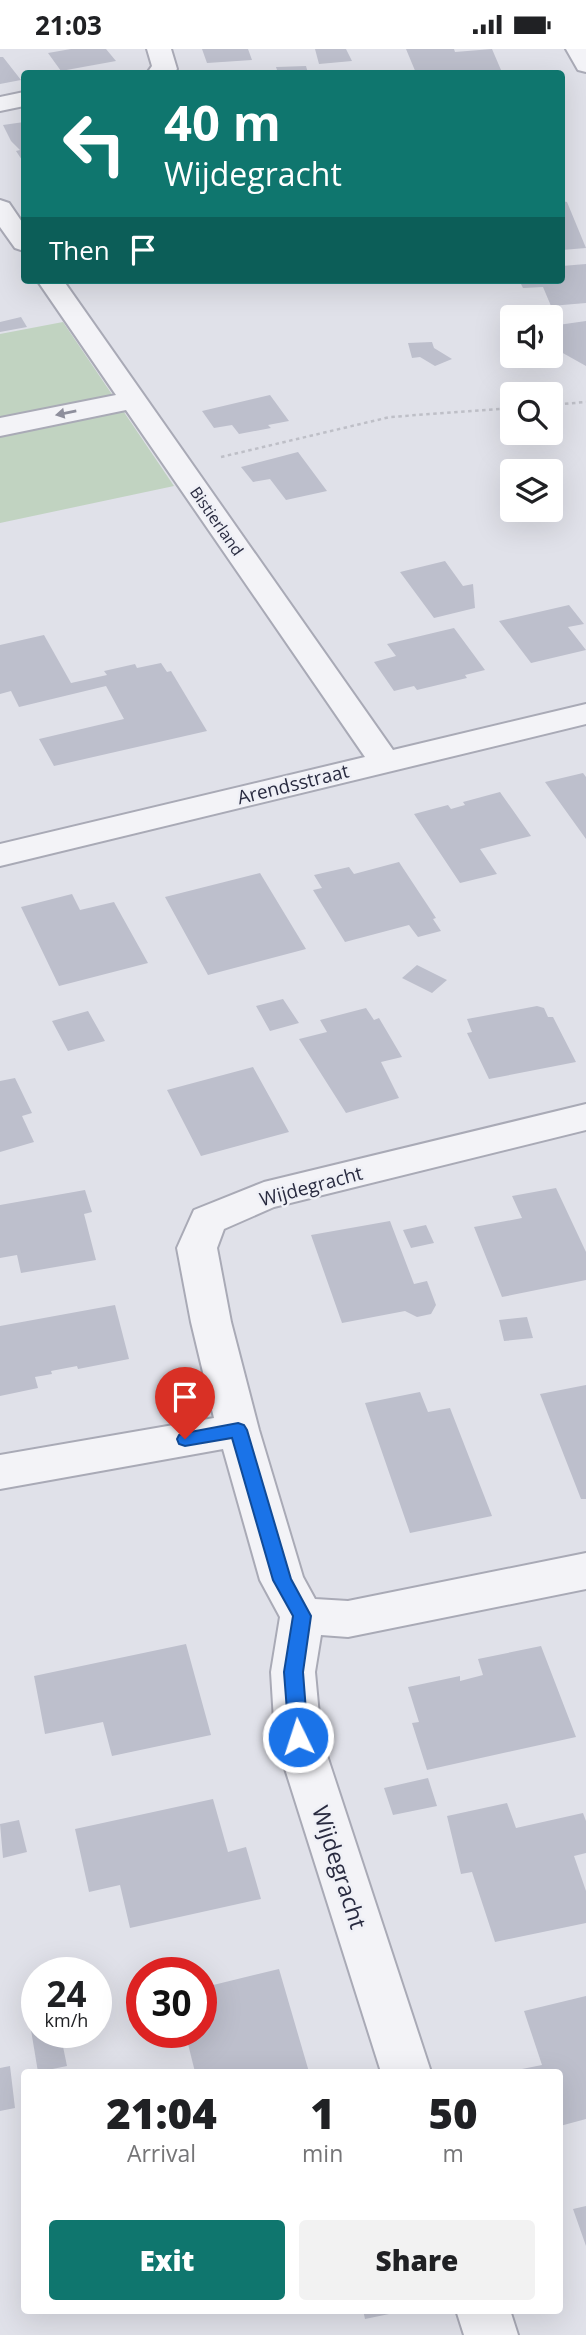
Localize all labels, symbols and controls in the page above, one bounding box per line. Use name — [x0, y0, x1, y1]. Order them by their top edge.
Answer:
text: 21:03 — [35, 7, 102, 43]
text: 40 m — [164, 89, 281, 155]
icon: left — [49, 98, 140, 189]
text: Wijdegracht — [164, 152, 342, 195]
icon: arrive — [124, 231, 162, 269]
text: Then — [49, 232, 110, 268]
map controls — [500, 305, 563, 522]
button: sound — [500, 305, 563, 368]
button: search — [500, 382, 563, 445]
one-way arrow — [55, 408, 77, 419]
button: layers — [500, 459, 563, 522]
street label: Bistierland — [185, 482, 249, 560]
street label: Arendsstraat — [234, 758, 352, 810]
street label: Wijdegracht — [257, 1160, 366, 1212]
pin — [155, 1367, 215, 1439]
icon: arrive — [166, 1378, 204, 1416]
position arrow — [261, 1700, 335, 1774]
street label: Wijdegracht — [305, 1801, 375, 1933]
speed limit sign: 30 — [126, 1957, 217, 2048]
text: 24 — [46, 1970, 87, 2017]
text: km/h — [45, 2008, 88, 2032]
text: 21:04 — [106, 2084, 217, 2141]
text: 1 — [310, 2084, 335, 2141]
text: 50 — [429, 2084, 478, 2141]
text: Arrival — [127, 2137, 196, 2169]
text: min — [302, 2137, 343, 2169]
text: m — [442, 2137, 464, 2169]
button: Exit — [49, 2220, 285, 2300]
button: Share — [299, 2220, 535, 2300]

